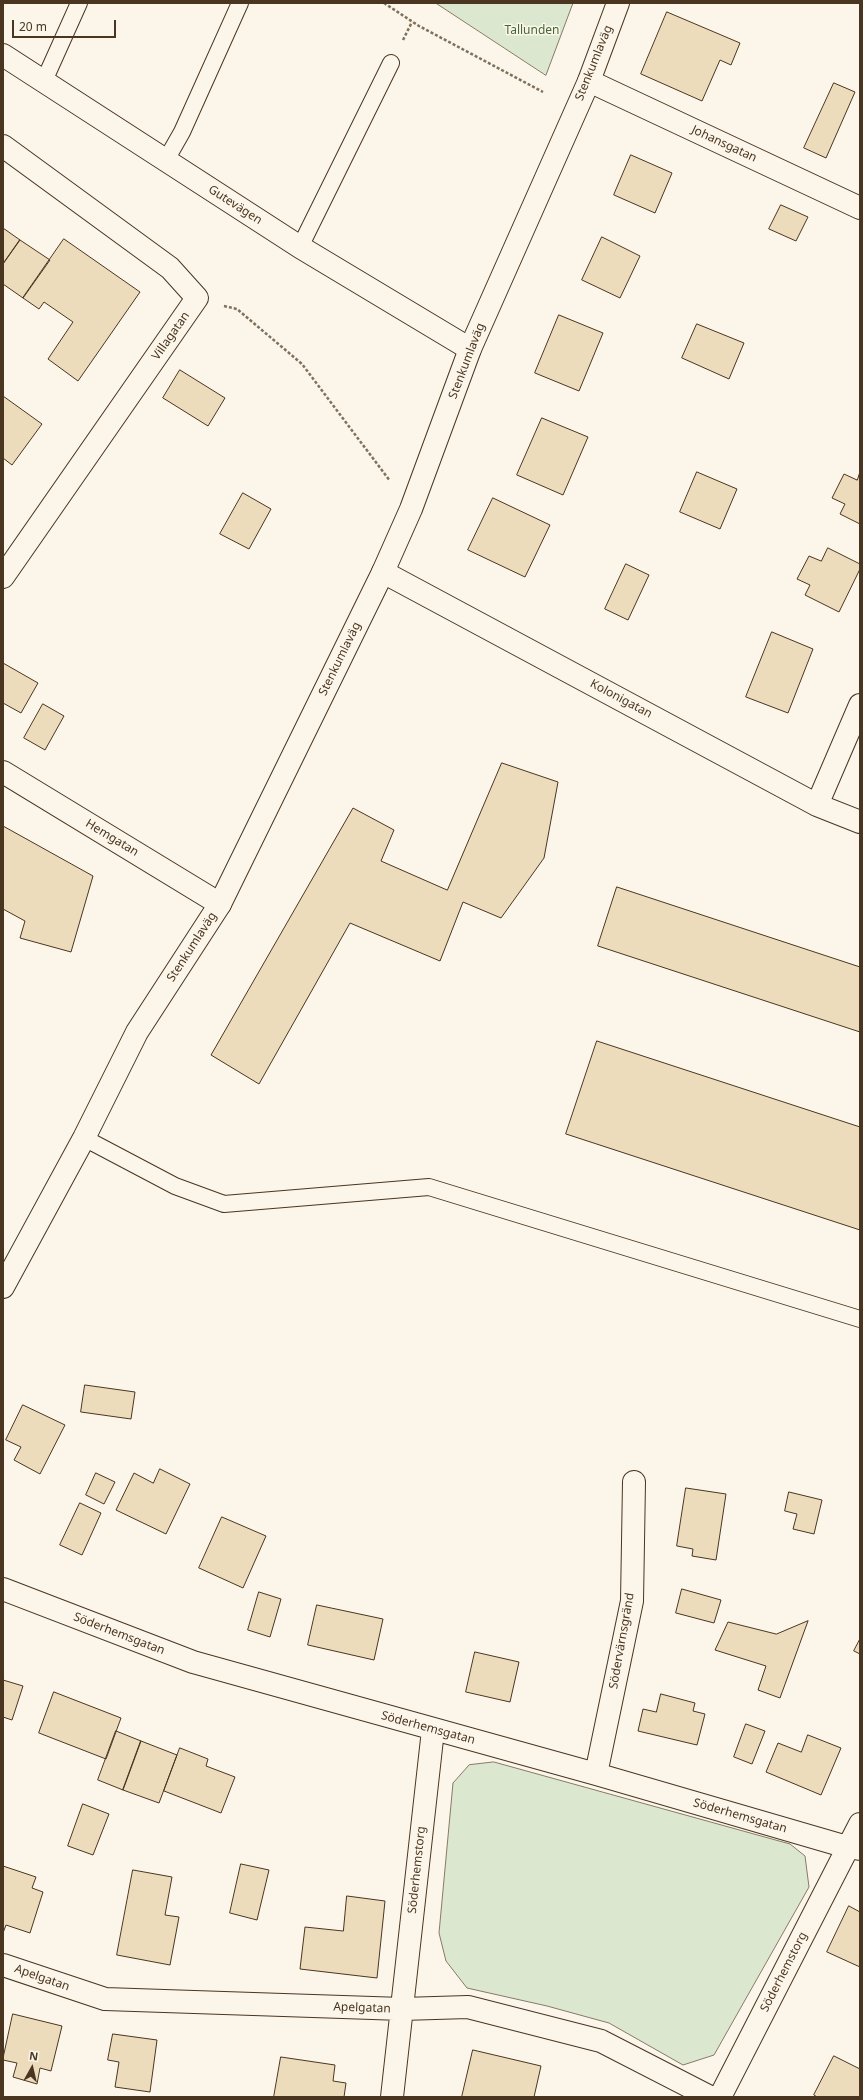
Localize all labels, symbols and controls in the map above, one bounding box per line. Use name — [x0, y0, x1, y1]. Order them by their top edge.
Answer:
scale bar — [14, 12, 118, 38]
text: 20 m — [19, 18, 47, 35]
street label: Stenkumlaväg — [572, 23, 616, 103]
park label: Tallunden — [504, 24, 560, 38]
street label: Johansgatan — [689, 123, 759, 165]
street label: Gutevägen — [205, 182, 265, 228]
street label: Villagatan — [149, 309, 193, 363]
street label: Stenkumlaväg — [446, 321, 488, 401]
street label: Stenkumlaväg — [316, 620, 364, 698]
street label: Kolonigatan — [588, 677, 654, 721]
street label: Hemgatan — [83, 817, 141, 859]
street label: Stenkumlaväg — [164, 909, 220, 985]
street label: Södervärnsgränd — [606, 1592, 638, 1690]
street label: Söderhemsgatan — [71, 1610, 167, 1658]
street label: Söderhemsgatan — [379, 1709, 477, 1747]
street label: Söderhemsgatan — [692, 1796, 788, 1836]
street label: Söderhemstorg — [405, 1826, 429, 1914]
street label: Söderhemstorg — [758, 1930, 810, 2014]
street label: Apelgatan — [12, 1962, 72, 1994]
street label: Apelgatan — [333, 2000, 391, 2016]
north arrow — [12, 2048, 52, 2088]
text: N — [28, 2048, 39, 2064]

